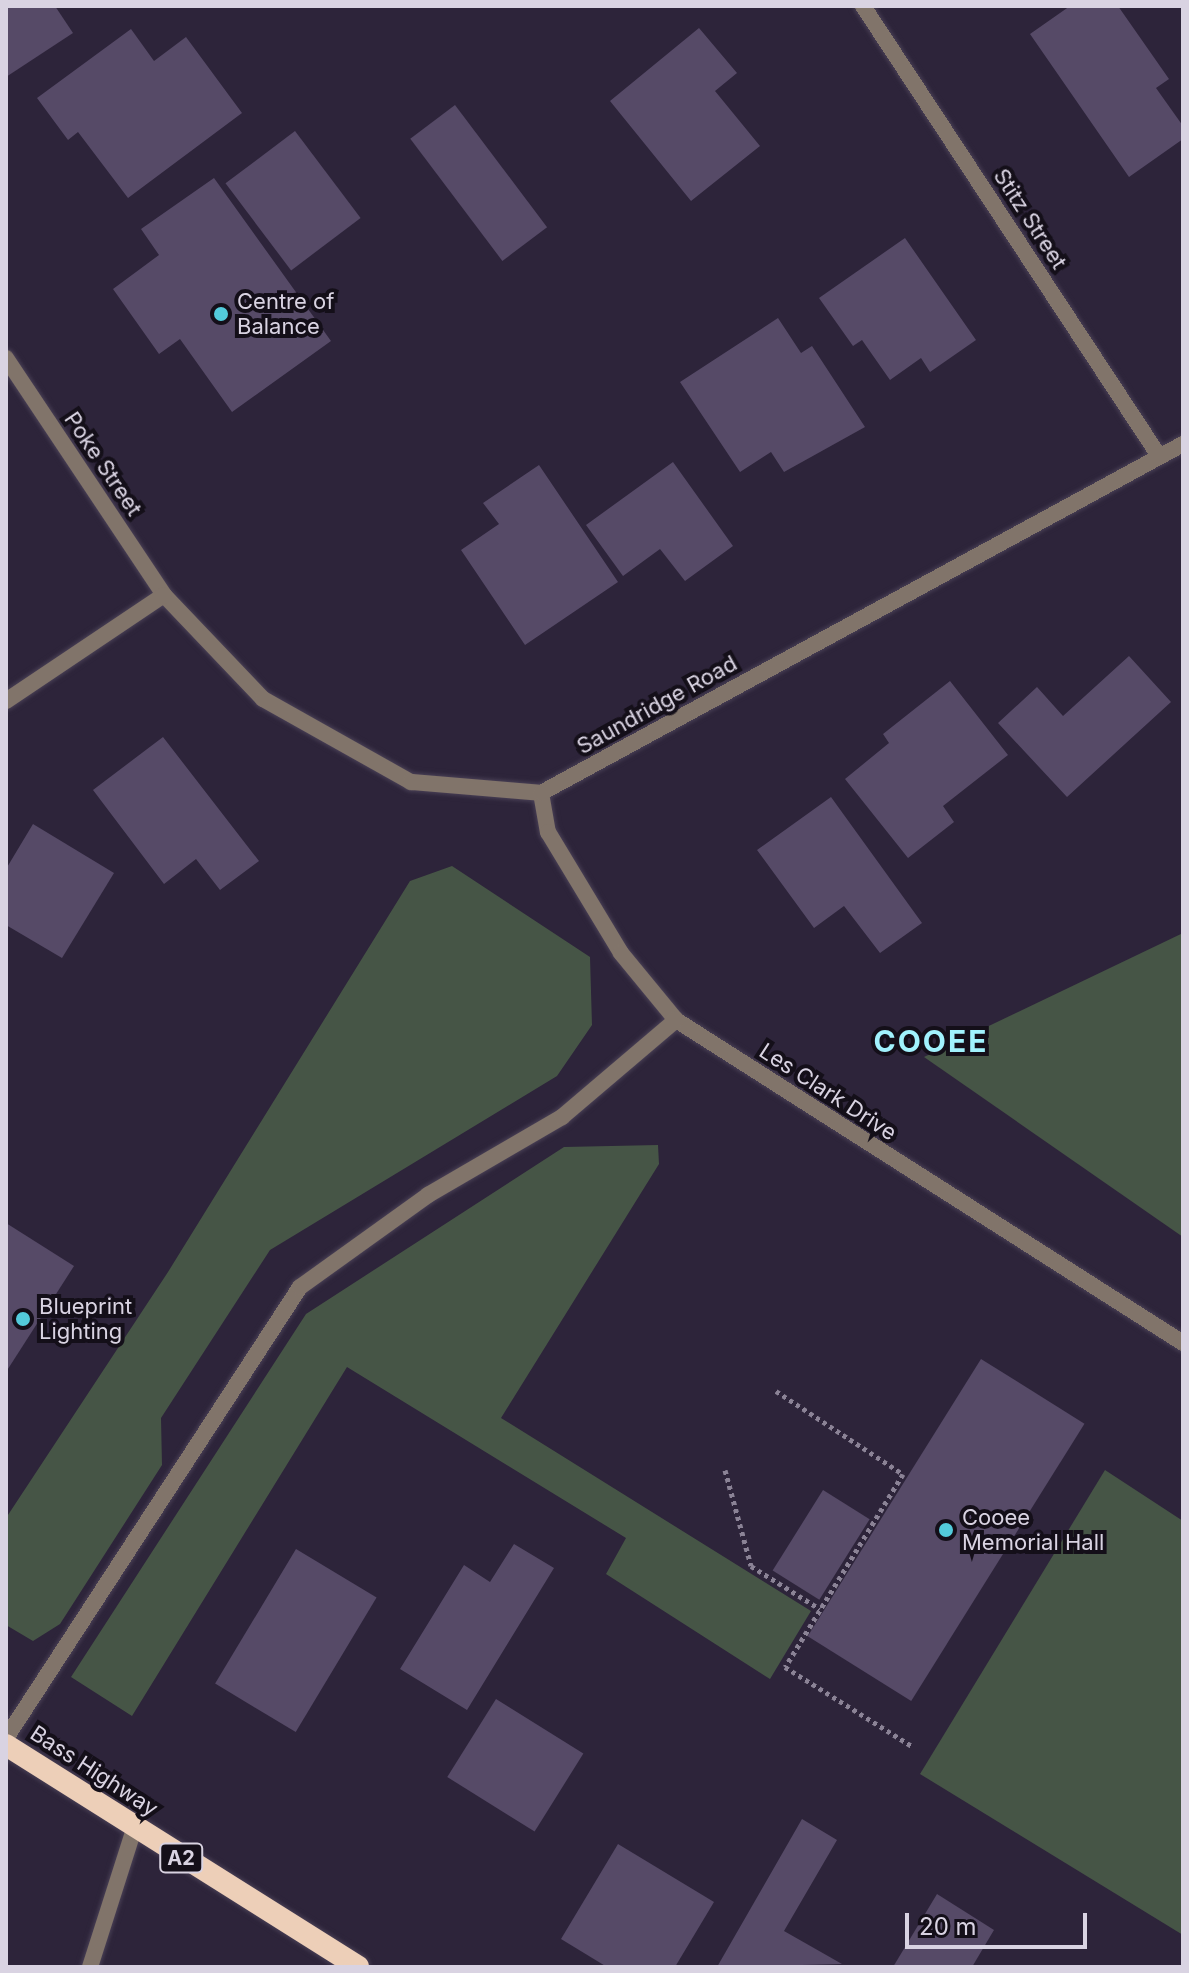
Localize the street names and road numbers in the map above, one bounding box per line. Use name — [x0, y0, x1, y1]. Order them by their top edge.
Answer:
street label: Stitz Street — [988, 164, 1072, 274]
street label: Poke Street — [59, 407, 147, 521]
street label: Saundridge Road — [572, 650, 742, 760]
street label: Les Clark Drive — [754, 1038, 902, 1146]
street label: Bass Highway — [25, 1720, 163, 1822]
road number: A2 — [159, 1842, 203, 1874]

